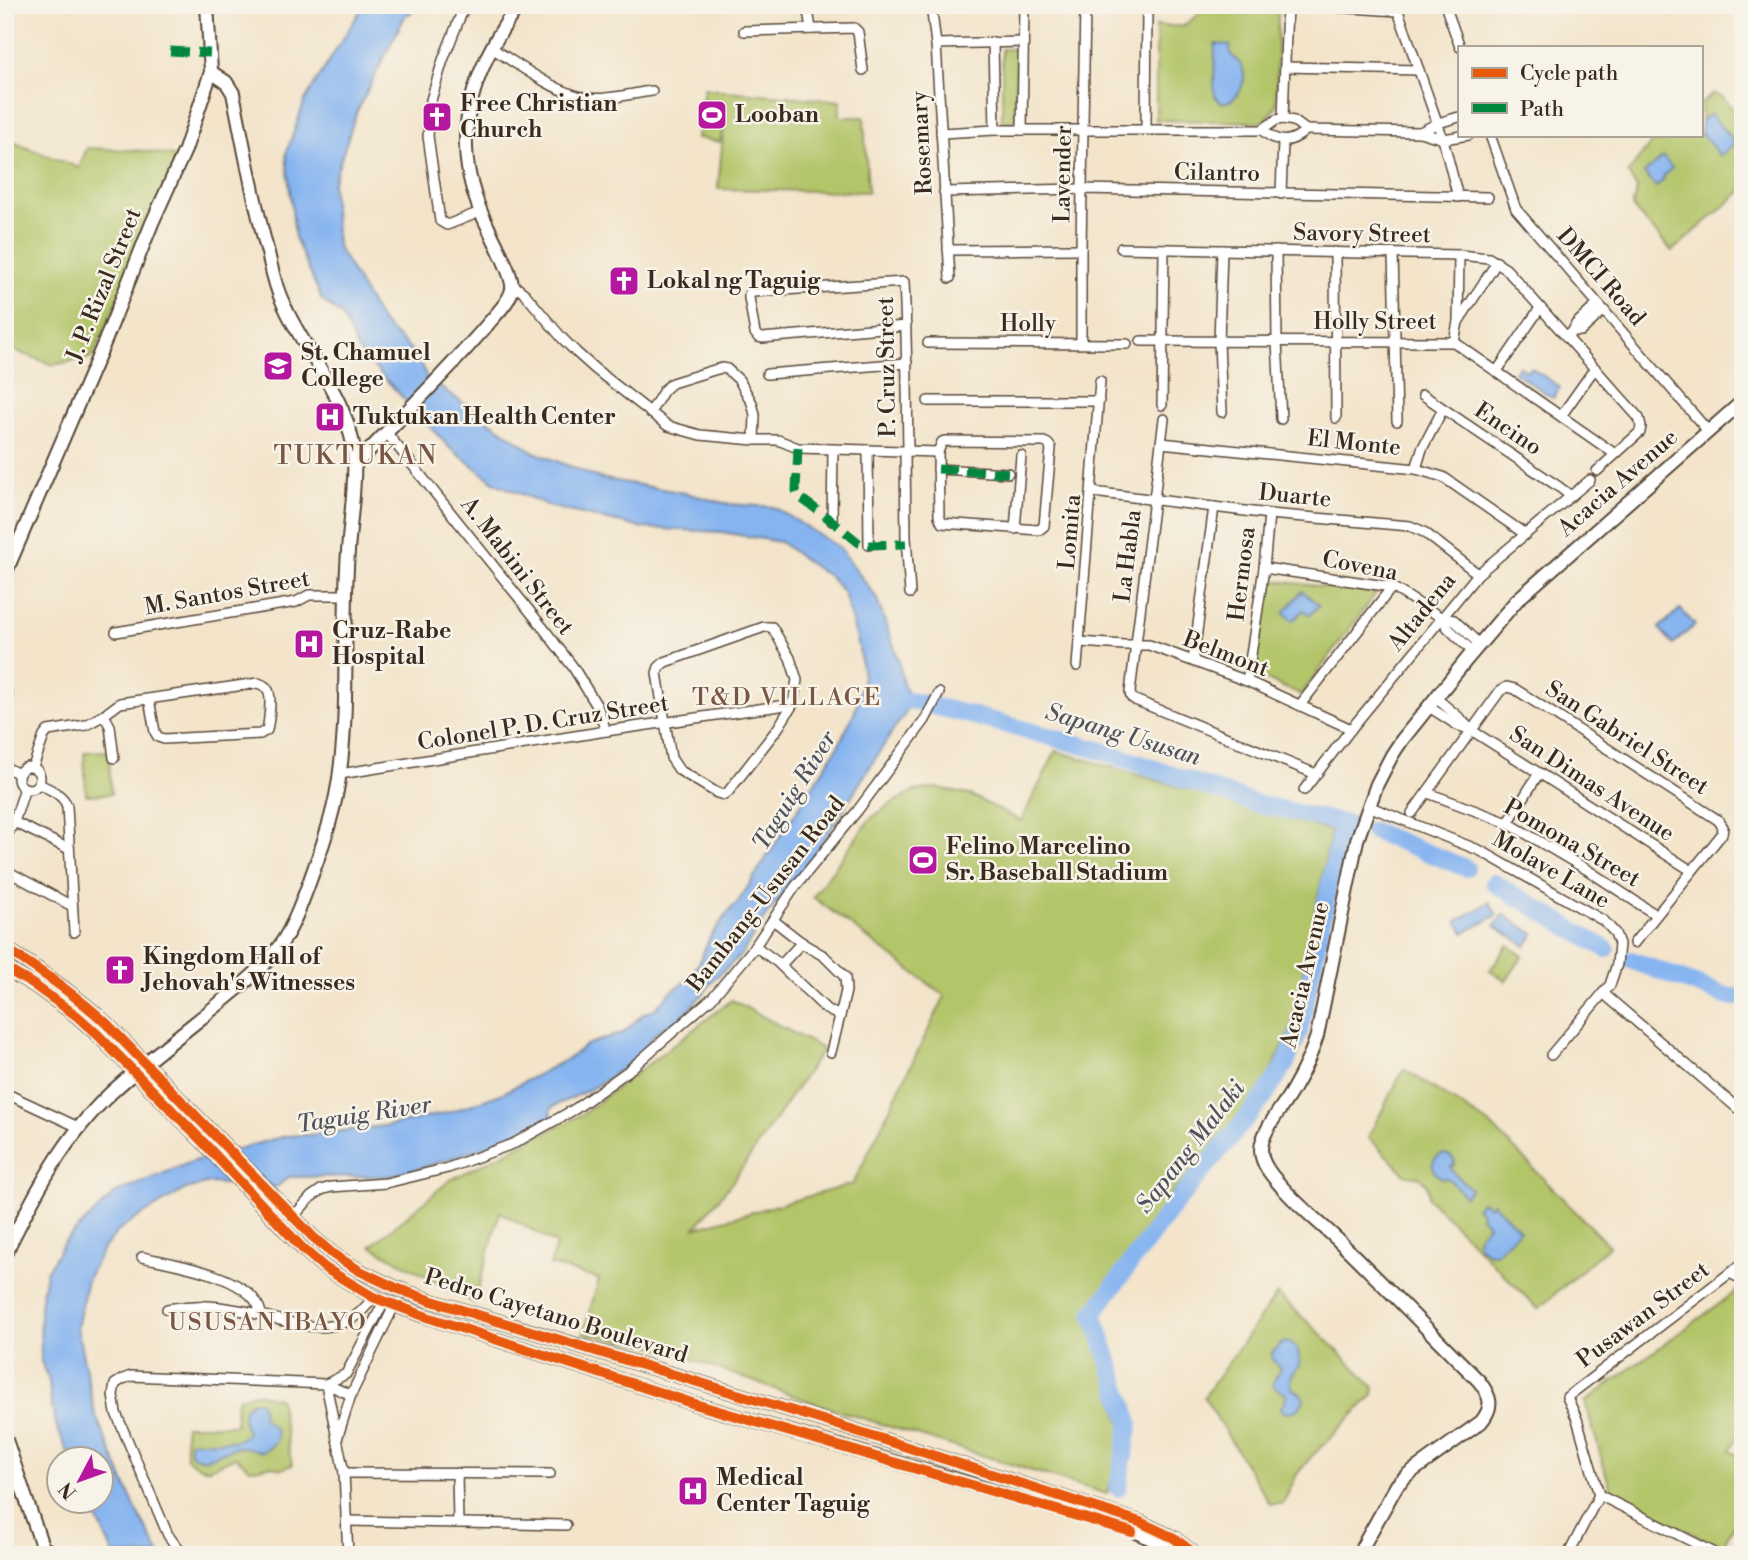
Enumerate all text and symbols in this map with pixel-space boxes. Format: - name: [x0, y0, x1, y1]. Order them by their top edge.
- legend: [1458, 46, 1702, 136]
- text: Cycle path: [1520, 61, 1619, 87]
- street label: Rosemary: [905, 89, 939, 196]
- place label: Free Christian Church: [460, 90, 617, 144]
- text: Path: [1520, 97, 1565, 123]
- sports icon: Looban: [695, 98, 729, 132]
- church icon: Free Christian Church: [420, 100, 454, 134]
- place label: Looban: [735, 101, 819, 129]
- street label: Lavender: [1048, 125, 1078, 223]
- street label: Cilantro: [1174, 158, 1260, 188]
- street label: J. P. Rizal Street: [60, 204, 148, 367]
- street label: Savory Street: [1293, 219, 1431, 249]
- street label: DMCI Road: [1551, 222, 1651, 332]
- church icon: Lokal ng Taguig: [607, 264, 641, 298]
- place label: Lokal ng Taguig: [647, 267, 821, 295]
- street label: P. Cruz Street: [872, 296, 902, 438]
- street label: Holly Street: [1313, 308, 1437, 336]
- street label: Holly: [1000, 310, 1057, 338]
- place label: St. Chamuel College: [301, 339, 431, 393]
- school or university icon: St. Chamuel College: [261, 349, 295, 383]
- street label: Encino: [1469, 396, 1547, 462]
- hospital icon: Tuktukan Health Center: [313, 400, 347, 434]
- place label: Tuktukan Health Center: [353, 403, 616, 431]
- street label: Acacia Avenue: [1552, 423, 1684, 543]
- street label: El Monte: [1306, 424, 1402, 462]
- district label: TUKTUKAN: [274, 440, 438, 472]
- street label: Duarte: [1257, 478, 1333, 514]
- street label: A. Mabini Street: [454, 491, 580, 641]
- street label: Lomita: [1053, 493, 1087, 571]
- street label: La Habla: [1108, 508, 1148, 604]
- street label: Hermosa: [1222, 525, 1262, 623]
- street label: Covena: [1320, 545, 1400, 587]
- street label: M. Santos Street: [142, 565, 312, 621]
- street label: Altadena: [1381, 567, 1462, 658]
- place label: Cruz-Rabe Hospital: [332, 617, 451, 671]
- street label: Belmont: [1178, 625, 1273, 683]
- hospital icon: Cruz-Rabe Hospital: [292, 627, 326, 661]
- street label: San Gabriel Street: [1540, 675, 1714, 801]
- district label: T&D VILLAGE: [692, 683, 882, 713]
- street label: Colonel P. D. Cruz Street: [415, 689, 671, 757]
- water label: Sapang Ususan: [1042, 697, 1205, 773]
- street label: San Dimas Avenue: [1504, 720, 1680, 848]
- water label: Taguig River: [746, 725, 844, 857]
- street label: Bambang-Ususan Road: [680, 791, 851, 998]
- street label: Pomona Street: [1499, 793, 1645, 893]
- street label: Molave Lane: [1487, 825, 1615, 915]
- place label: Felino Marcelino Sr. Baseball Stadium: [946, 833, 1168, 887]
- sports icon: Felino Marcelino Sr. Baseball Stadium: [906, 843, 940, 877]
- street label: Acacia Avenue: [1274, 899, 1335, 1052]
- place label: Kingdom Hall of Jehovah's Witnesses: [140, 943, 355, 997]
- church icon: Kingdom Hall of Jehovah's Witnesses: [103, 953, 137, 987]
- water label: Sapang Malaki: [1130, 1074, 1253, 1219]
- water label: Taguig River: [295, 1089, 434, 1140]
- street label: Pusawan Street: [1571, 1256, 1715, 1374]
- street label: Pedro Cayetano Boulevard: [421, 1263, 691, 1369]
- district label: USUSAN IBAYO: [168, 1308, 368, 1338]
- north arrow: [46, 1444, 116, 1514]
- place label: Medical Center Taguig: [716, 1464, 871, 1518]
- hospital icon: Medical Center Taguig: [676, 1474, 710, 1508]
- text: N: [54, 1477, 82, 1504]

